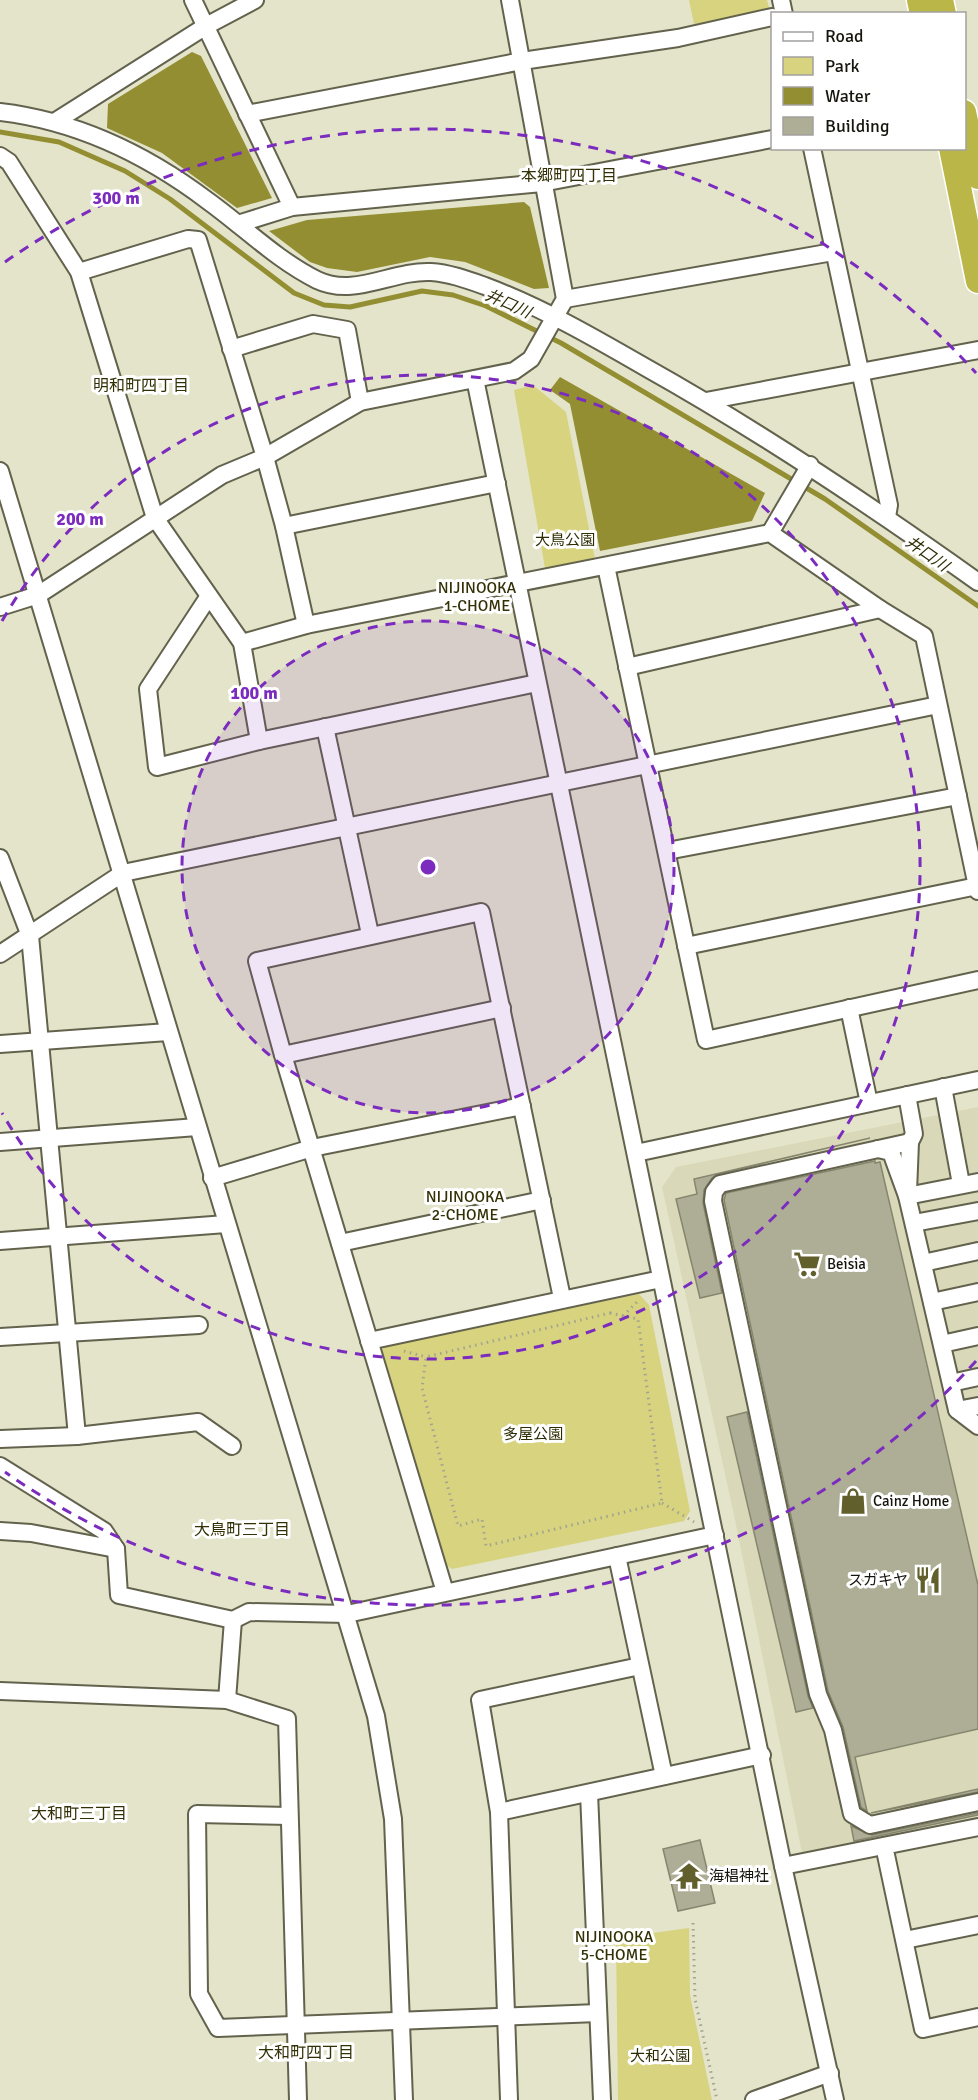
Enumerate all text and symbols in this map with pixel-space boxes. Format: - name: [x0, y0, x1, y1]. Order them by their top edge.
- legend: [771, 12, 966, 150]
- text: Road: [825, 25, 864, 47]
- text: Park: [825, 55, 860, 77]
- text: Water: [825, 85, 871, 107]
- text: Building: [825, 115, 889, 137]
- district label: 本郷町四丁目: [521, 166, 617, 186]
- text: 300 m: [92, 187, 140, 209]
- water label: 井口川: [482, 285, 536, 324]
- district label: 明和町四丁目: [93, 376, 189, 396]
- text: 200 m: [56, 508, 104, 530]
- park label: 大鳥公園: [535, 531, 595, 549]
- water label: 井口川: [902, 532, 954, 577]
- district label: NIJINOOKA 1-CHOME: [438, 578, 517, 616]
- text: 100 m: [230, 682, 278, 704]
- centre of rings: [418, 857, 438, 877]
- district label: NIJINOOKA 2-CHOME: [426, 1187, 505, 1225]
- supermarket icon: Beisia: [792, 1249, 822, 1279]
- place label: Beisia: [827, 1255, 866, 1273]
- park label: 多屋公園: [503, 1425, 563, 1443]
- shop icon: Cainz Home: [838, 1486, 868, 1516]
- place label: Cainz Home: [873, 1492, 949, 1510]
- district label: 大鳥町三丁目: [194, 1520, 290, 1540]
- restaurant icon: スガキヤ: [913, 1565, 943, 1595]
- place label: スガキヤ: [848, 1571, 908, 1589]
- district label: 大和町三丁目: [31, 1804, 127, 1824]
- temple icon: 海椙神社: [674, 1861, 704, 1891]
- place label: 海椙神社: [709, 1867, 769, 1885]
- district label: NIJINOOKA 5-CHOME: [575, 1927, 654, 1965]
- district label: 大和町四丁目: [258, 2043, 354, 2063]
- park label: 大和公園: [630, 2047, 690, 2065]

